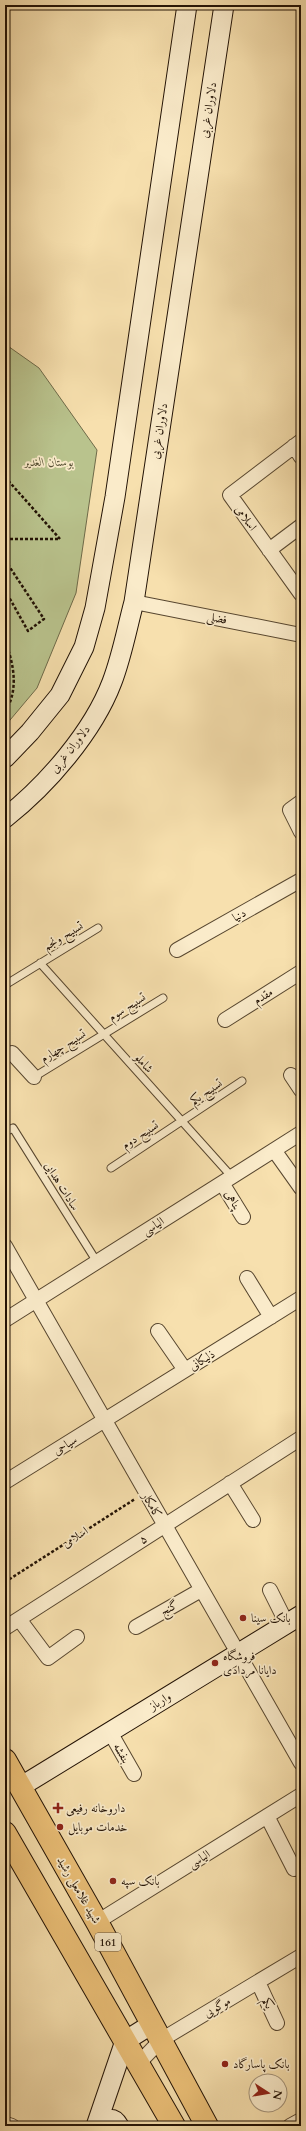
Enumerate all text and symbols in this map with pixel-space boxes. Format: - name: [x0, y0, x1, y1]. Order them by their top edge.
- street label: دلاوران غربی: [196, 81, 221, 139]
- street label: دلاوران غربی: [147, 402, 172, 460]
- park label: بوستان الغدیر: [23, 454, 75, 470]
- street label: اسلامی: [231, 502, 261, 534]
- street label: فضلی: [205, 608, 228, 629]
- street label: دلاوران غربی: [46, 722, 95, 777]
- street label: دنیا: [229, 905, 249, 925]
- street label: تسبیح ونجم: [40, 918, 88, 957]
- street label: مقدم: [250, 984, 277, 1011]
- street label: تسبیح سوم: [105, 989, 151, 1027]
- street label: تسبیح چهارم: [37, 1026, 91, 1069]
- street label: شاملو: [130, 1048, 157, 1076]
- street label: تسبیح یکم: [187, 1075, 227, 1111]
- street label: تسبیح دوم: [118, 1117, 163, 1155]
- street label: سادات هدایی: [41, 1159, 83, 1213]
- street label: پناهی: [220, 1187, 245, 1214]
- street label: الیاسی: [139, 1213, 168, 1240]
- street label: ذلیکانی: [186, 1346, 218, 1374]
- street label: سیاحی: [50, 1431, 80, 1459]
- street label: کامکار: [138, 1488, 166, 1521]
- street label: اسلامی: [59, 1522, 91, 1551]
- street label: ۵: [136, 1530, 150, 1548]
- street label: گنج: [157, 1596, 183, 1622]
- place label: بانک سینا: [251, 1610, 291, 1626]
- marker: بانک سینا: [238, 1613, 248, 1623]
- place label: فروشگاه دایانا مردادی: [223, 1648, 277, 1679]
- marker: فروشگاه دایانا مردادی: [210, 1658, 220, 1668]
- street label: وارباز: [145, 1688, 174, 1714]
- street label: بنفشه: [110, 1740, 134, 1766]
- place label: داروخانه رفیعی: [66, 1800, 126, 1817]
- marker: داروخانه رفیعی: [53, 1803, 63, 1813]
- place label: خدمات موبایل: [68, 1819, 128, 1836]
- marker: خدمات موبایل: [55, 1822, 65, 1832]
- street label: الیاسی: [185, 1846, 214, 1873]
- street label: شهید غلامعلی رشید: [52, 1854, 105, 1927]
- place label: بانک سپه: [121, 1873, 159, 1889]
- marker: بانک سپه: [108, 1876, 118, 1886]
- road number: 161: [95, 1933, 121, 1951]
- street label: موگویی: [200, 1993, 234, 2021]
- street label: یکم: [256, 1995, 278, 2013]
- place label: بانک پاسارگاد: [233, 2056, 289, 2073]
- marker: بانک پاسارگاد: [220, 2059, 230, 2069]
- north arrow: [248, 2073, 288, 2113]
- text: N: [269, 2089, 286, 2102]

